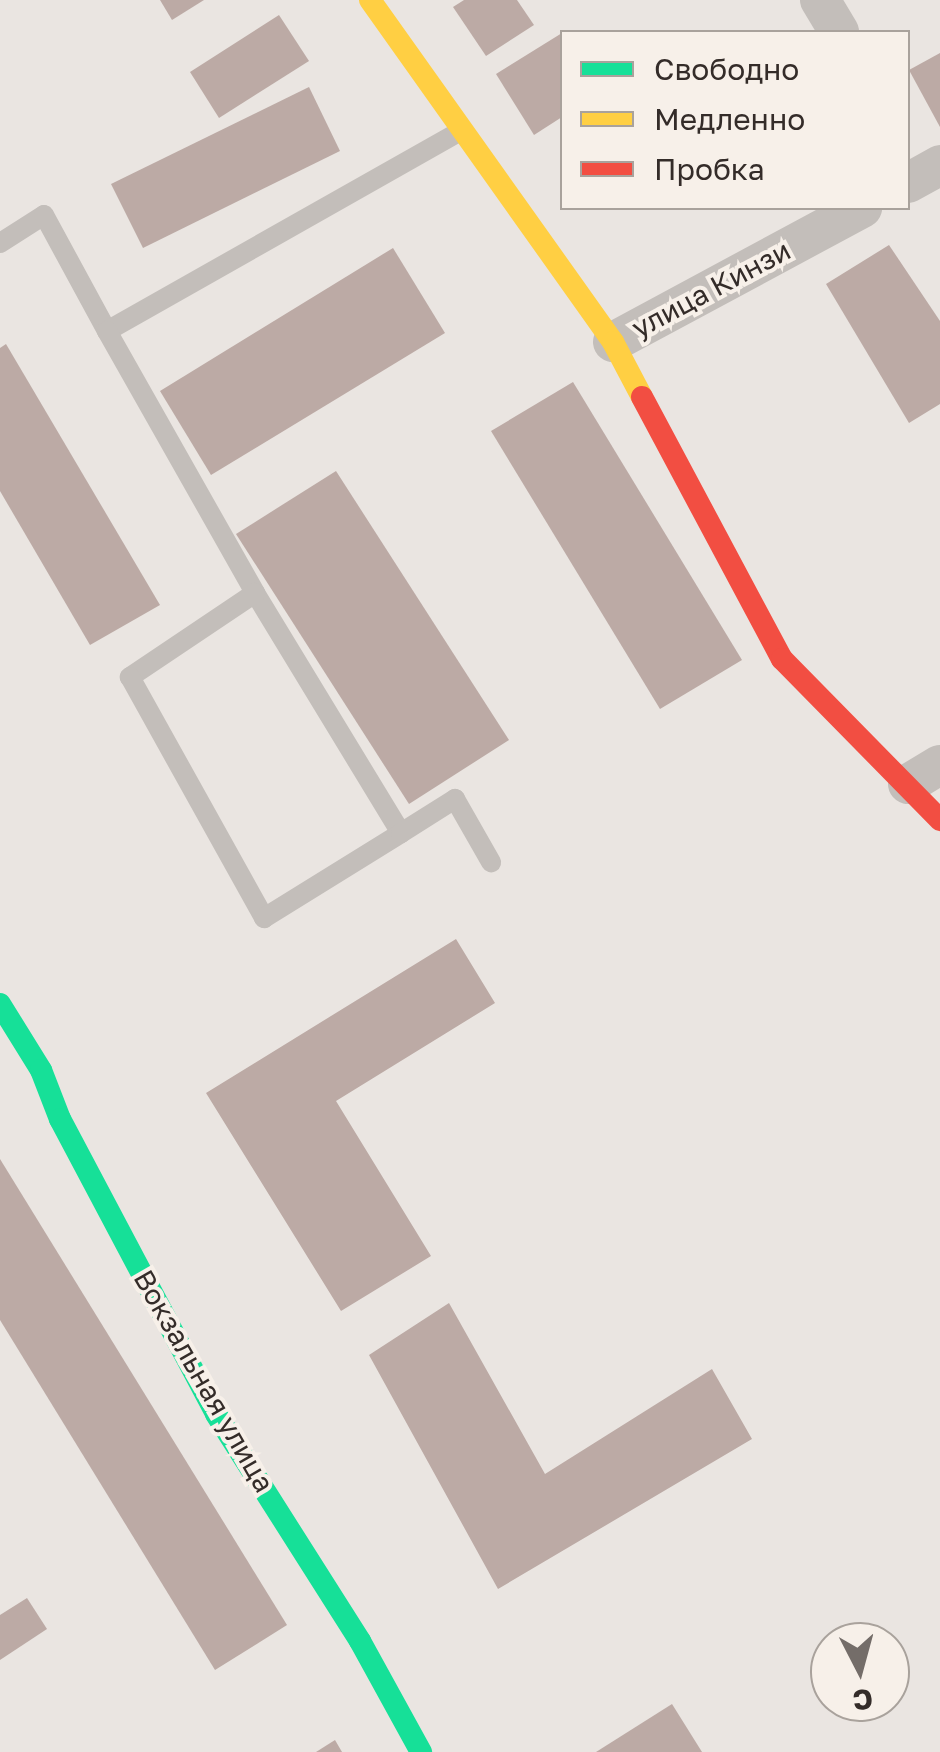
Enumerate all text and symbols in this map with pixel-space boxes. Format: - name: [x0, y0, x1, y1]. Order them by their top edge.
- legend: [560, 30, 910, 210]
- text: Свободно: [654, 51, 799, 87]
- text: Медленно: [654, 101, 805, 137]
- text: Пробка: [654, 151, 765, 187]
- street label: улица Кинзи: [626, 233, 796, 345]
- street label: Вокзальная улица: [127, 1264, 281, 1498]
- north arrow: [810, 1622, 910, 1722]
- text: С: [851, 1683, 875, 1718]

